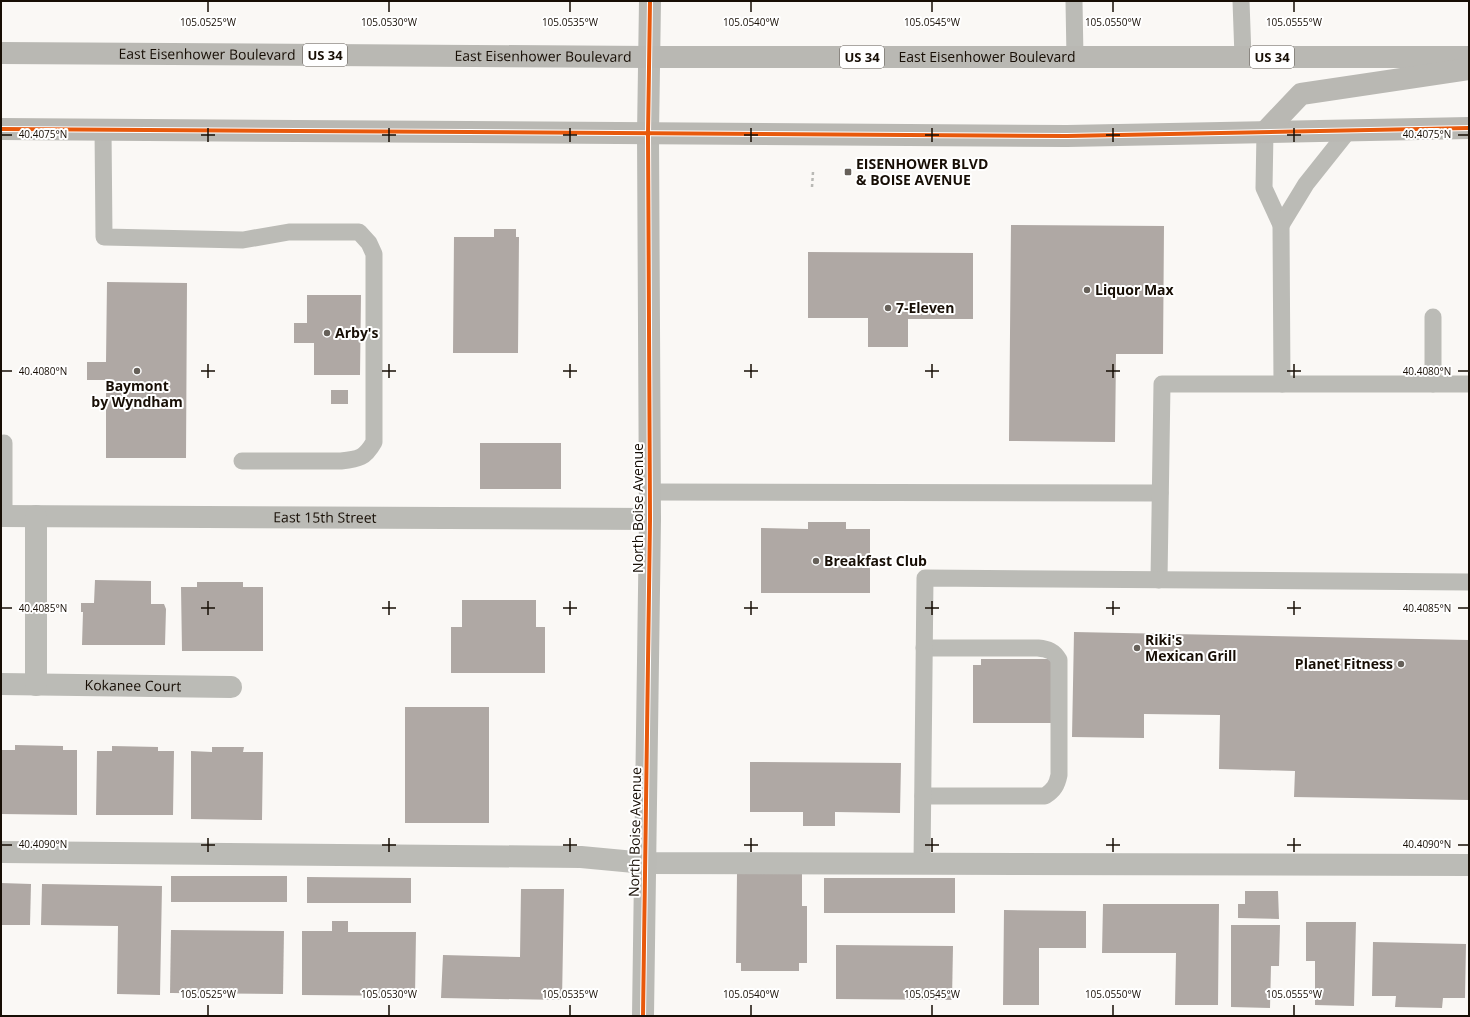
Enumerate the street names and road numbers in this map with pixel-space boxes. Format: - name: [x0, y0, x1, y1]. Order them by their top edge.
- street label: East Eisenhower Boulevard: [118, 44, 296, 64]
- road number: US 34: [303, 44, 347, 66]
- street label: East Eisenhower Boulevard: [454, 46, 632, 66]
- road number: US 34: [840, 46, 884, 68]
- road number: US 34: [1250, 46, 1294, 68]
- street label: East Eisenhower Boulevard: [898, 47, 1076, 66]
- street label: North Boise Avenue: [628, 443, 647, 573]
- street label: East 15th Street: [273, 507, 377, 527]
- street label: Kokanee Court: [85, 675, 181, 695]
- street label: North Boise Avenue: [624, 767, 645, 897]

